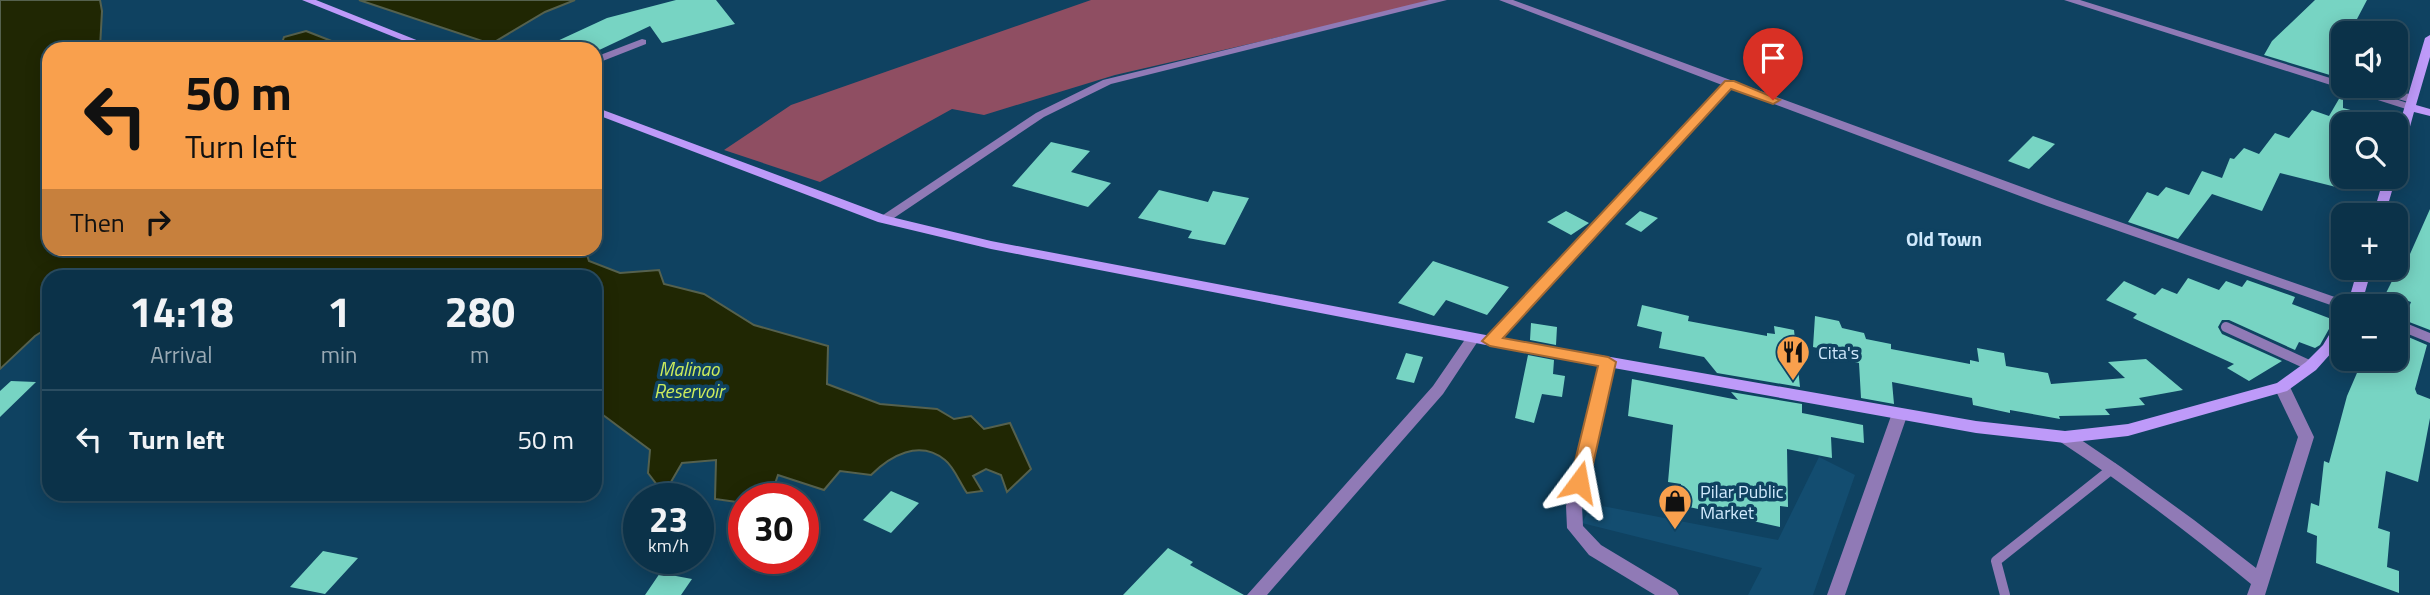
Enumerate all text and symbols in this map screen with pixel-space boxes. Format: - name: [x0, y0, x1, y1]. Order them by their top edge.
- map controls: [2331, 21, 2408, 371]
- button: sound: [2331, 21, 2408, 98]
- pin: [1743, 28, 1803, 100]
- icon: arrive: [1754, 39, 1792, 77]
- text: 50 m: [185, 54, 292, 129]
- icon: left: [70, 70, 161, 161]
- button: search: [2331, 112, 2408, 189]
- text: Turn left: [185, 122, 297, 170]
- text: Then: [70, 203, 125, 242]
- icon: right: [139, 203, 177, 241]
- button: +: [2331, 203, 2408, 280]
- district label: Old Town: [1906, 224, 1982, 253]
- text: 14:18: [129, 279, 234, 343]
- text: 1: [327, 279, 351, 343]
- text: 280: [444, 279, 515, 343]
- button: −: [2331, 294, 2408, 371]
- restaurant icon: Cita's: [1774, 333, 1812, 382]
- text: Arrival: [150, 337, 213, 372]
- text: min: [321, 337, 357, 372]
- text: m: [470, 337, 489, 372]
- place label: Cita's: [1818, 339, 1859, 366]
- water label: Malinao Reservoir: [654, 354, 726, 405]
- icon: left: [70, 420, 108, 458]
- text: Turn left: [129, 420, 224, 459]
- text: 50 m: [517, 420, 574, 459]
- position arrow: [1542, 445, 1616, 519]
- place label: Pilar Public Market: [1700, 478, 1784, 526]
- shop icon: Pilar Public Market: [1656, 482, 1694, 531]
- speed limit sign: 30: [728, 483, 819, 574]
- text: 23: [649, 492, 688, 546]
- text: km/h: [648, 532, 689, 559]

